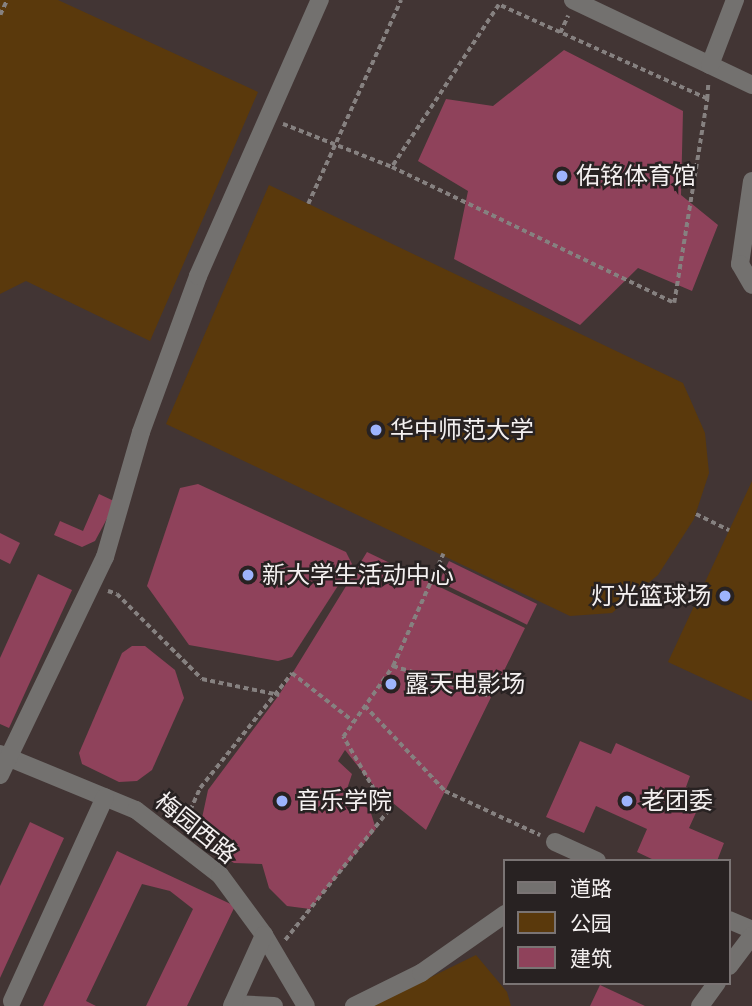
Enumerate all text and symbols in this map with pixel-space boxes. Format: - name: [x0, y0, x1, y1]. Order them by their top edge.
- place label: 佑铭体育馆: [576, 162, 696, 190]
- marker: 佑铭体育馆: [554, 168, 570, 184]
- place label: 华中师范大学: [390, 416, 534, 444]
- marker: 华中师范大学: [368, 422, 384, 438]
- place label: 新大学生活动中心: [262, 561, 454, 589]
- marker: 新大学生活动中心: [240, 567, 256, 583]
- place label: 灯光篮球场: [591, 582, 711, 610]
- marker: 灯光篮球场: [717, 588, 733, 604]
- place label: 露天电影场: [405, 670, 525, 698]
- marker: 露天电影场: [383, 676, 399, 692]
- street label: 梅园西路: [150, 787, 242, 869]
- place label: 音乐学院: [296, 787, 392, 815]
- place label: 老团委: [641, 787, 713, 815]
- marker: 音乐学院: [274, 793, 290, 809]
- marker: 老团委: [619, 793, 635, 809]
- legend: [504, 859, 731, 985]
- text: 道路: [570, 874, 612, 903]
- text: 公园: [570, 909, 612, 938]
- text: 建筑: [570, 944, 612, 973]

